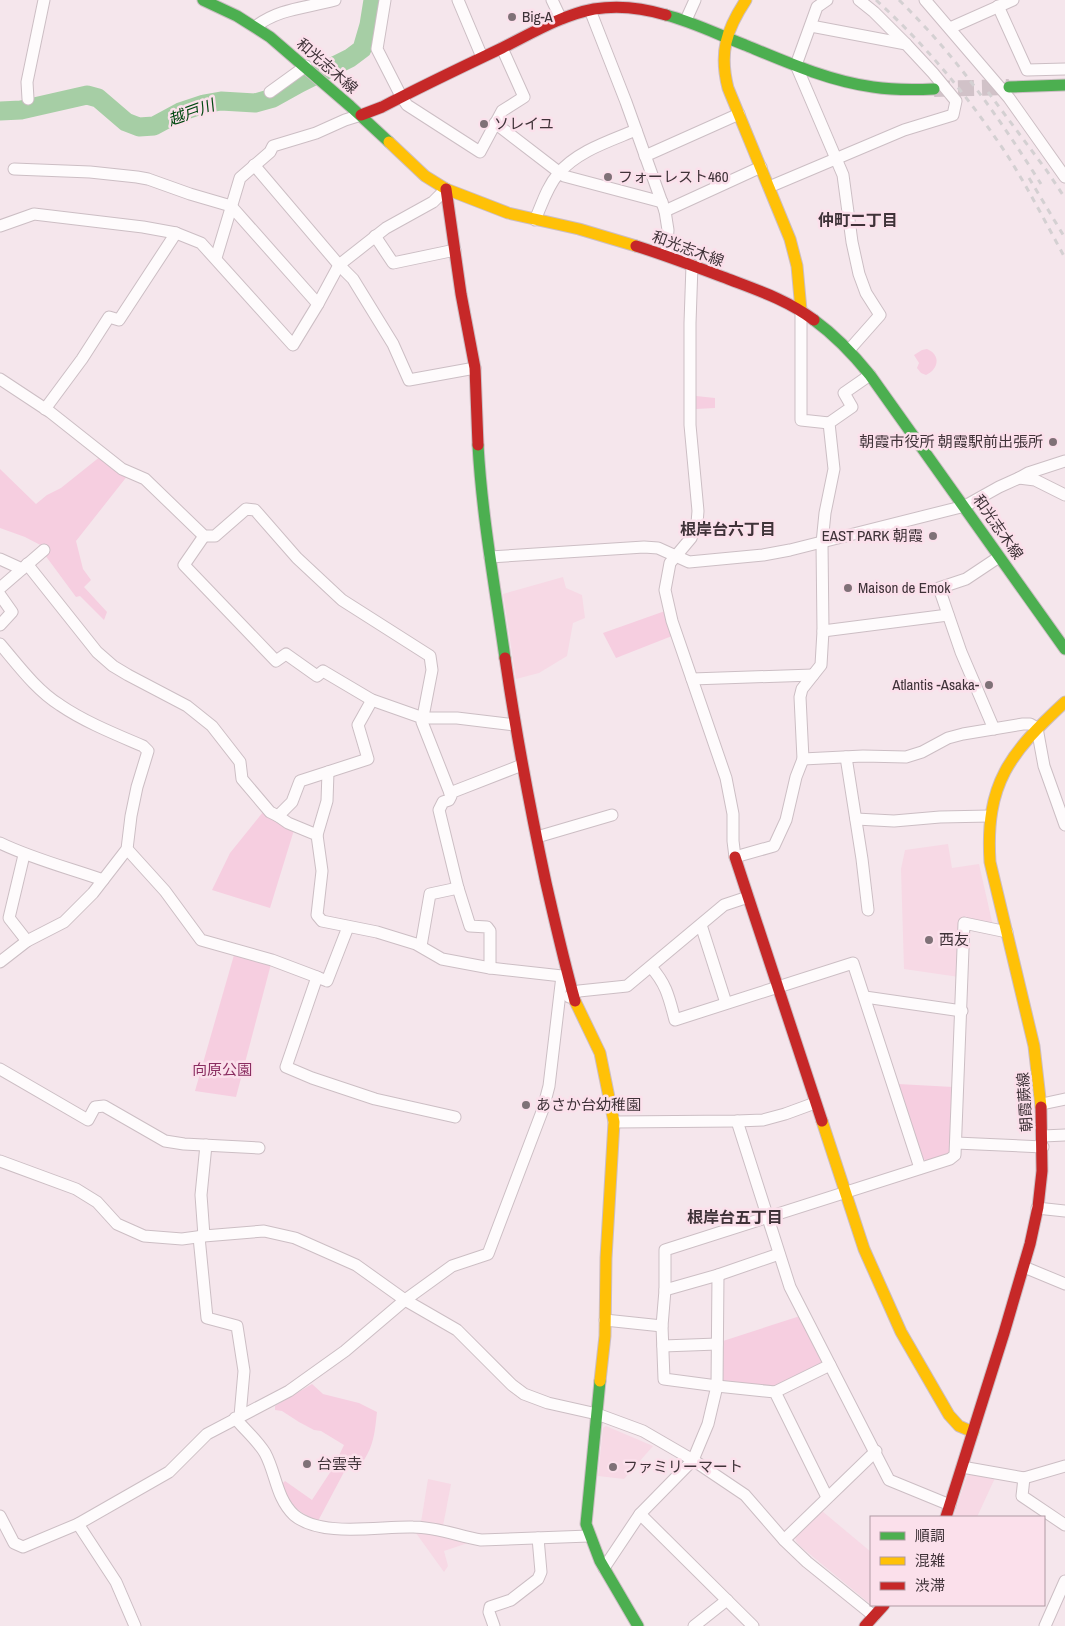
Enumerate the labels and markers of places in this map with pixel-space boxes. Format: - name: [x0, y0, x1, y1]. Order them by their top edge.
- place label: Big-A: [522, 6, 554, 27]
- marker: Big-A: [506, 11, 518, 23]
- place label: ソレイユ: [494, 113, 554, 134]
- marker: ソレイユ: [478, 118, 490, 130]
- place label: フォーレスト460: [618, 166, 729, 187]
- marker: フォーレスト460: [602, 171, 614, 183]
- place label: 朝霞市役所 朝霞駅前出張所: [860, 431, 1043, 452]
- marker: 朝霞市役所 朝霞駅前出張所: [1047, 436, 1059, 448]
- place label: EAST PARK 朝霞: [822, 525, 923, 546]
- marker: EAST PARK 朝霞: [927, 530, 939, 542]
- place label: Maison de Emok: [858, 577, 951, 598]
- marker: Maison de Emok: [842, 582, 854, 594]
- place label: Atlantis -Asaka-: [891, 674, 979, 695]
- marker: Atlantis -Asaka-: [983, 679, 995, 691]
- place label: 西友: [939, 929, 969, 950]
- marker: 西友: [923, 934, 935, 946]
- place label: あさか台幼稚園: [536, 1094, 641, 1115]
- marker: あさか台幼稚園: [520, 1099, 532, 1111]
- place label: 台雲寺: [317, 1453, 362, 1474]
- place label: ファミリーマート: [623, 1456, 743, 1477]
- marker: 台雲寺: [301, 1458, 313, 1470]
- marker: ファミリーマート: [607, 1461, 619, 1473]

